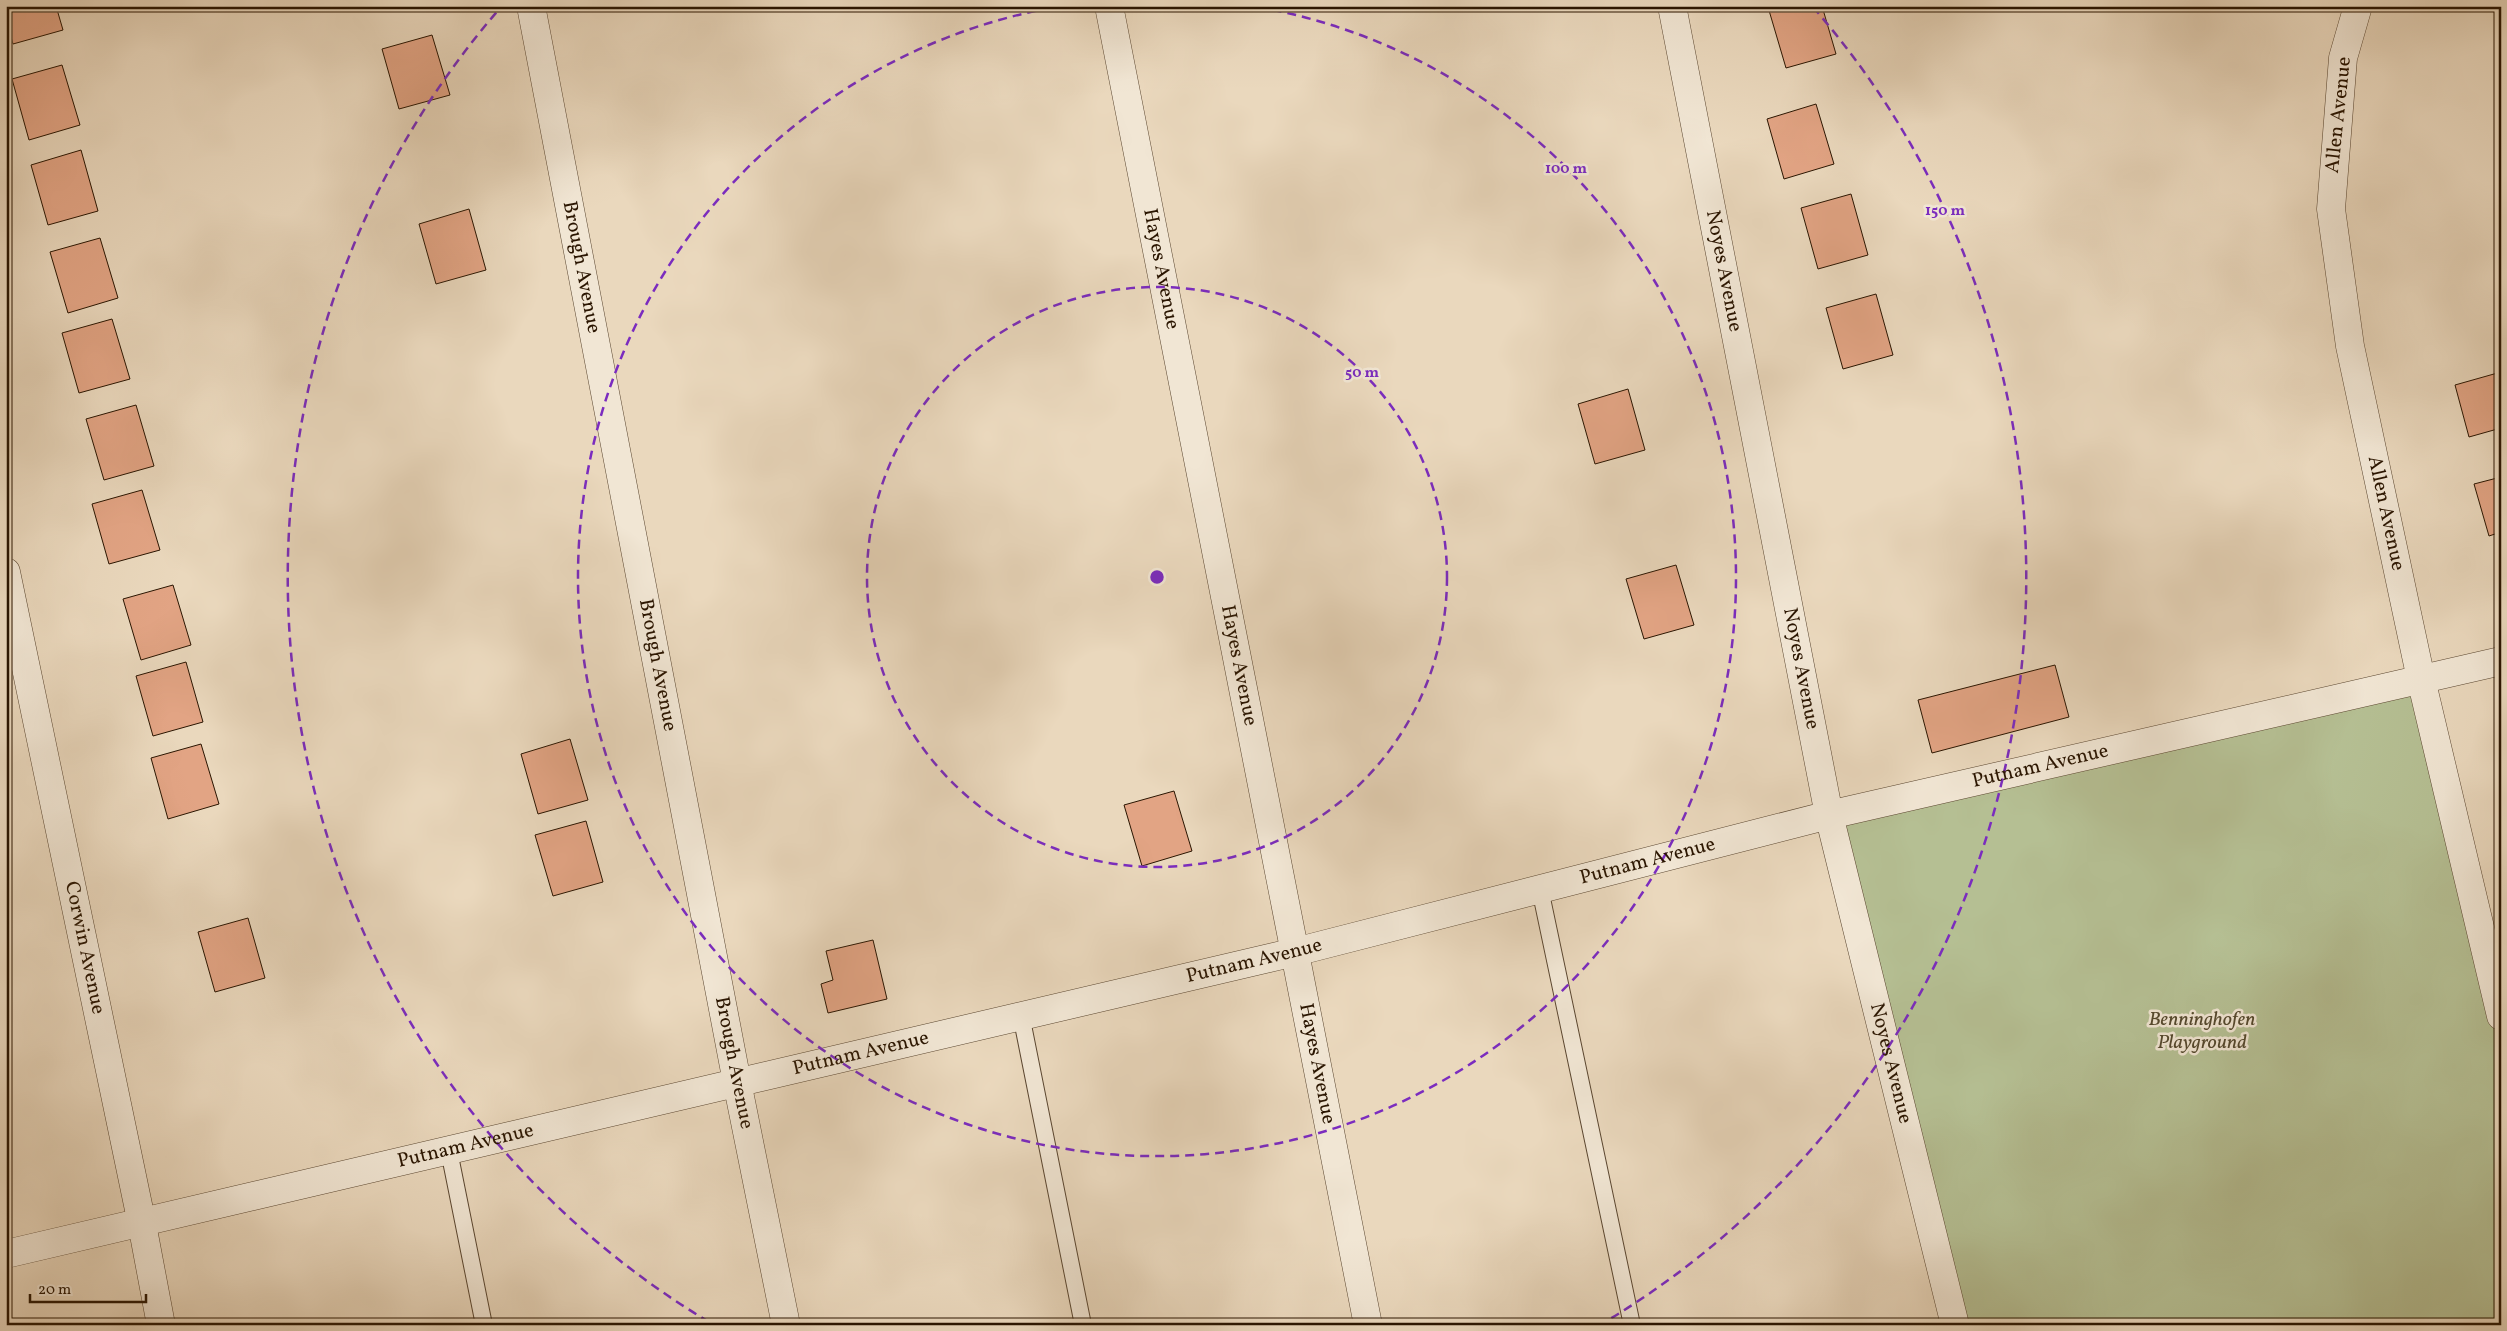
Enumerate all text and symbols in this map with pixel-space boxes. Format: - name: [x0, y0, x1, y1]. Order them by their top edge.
- street label: Allen Avenue: [2319, 55, 2359, 175]
- text: 100 m: [1545, 159, 1588, 180]
- street label: Brough Avenue: [555, 199, 607, 336]
- text: 150 m: [1925, 201, 1965, 222]
- street label: Hayes Avenue: [1135, 206, 1186, 332]
- street label: Noyes Avenue: [1698, 208, 1749, 334]
- text: 50 m: [1345, 363, 1379, 384]
- street label: Allen Avenue: [2360, 453, 2412, 573]
- centre of rings: [1148, 568, 1166, 586]
- street label: Brough Avenue: [631, 596, 684, 734]
- street label: Hayes Avenue: [1213, 603, 1264, 728]
- street label: Noyes Avenue: [1775, 605, 1826, 732]
- street label: Putnam Avenue: [1969, 737, 2111, 796]
- street label: Putnam Avenue: [1577, 831, 1718, 892]
- street label: Corwin Avenue: [57, 879, 112, 1017]
- street label: Putnam Avenue: [1183, 932, 1325, 991]
- street label: Brough Avenue: [707, 994, 760, 1131]
- street label: Noyes Avenue: [1862, 1000, 1919, 1127]
- street label: Hayes Avenue: [1291, 1001, 1342, 1127]
- park label: Benninghofen Playground: [2149, 1006, 2255, 1057]
- street label: Putnam Avenue: [790, 1024, 932, 1083]
- street label: Putnam Avenue: [395, 1117, 536, 1176]
- scale bar: [30, 1271, 146, 1303]
- text: 20 m: [38, 1280, 71, 1301]

